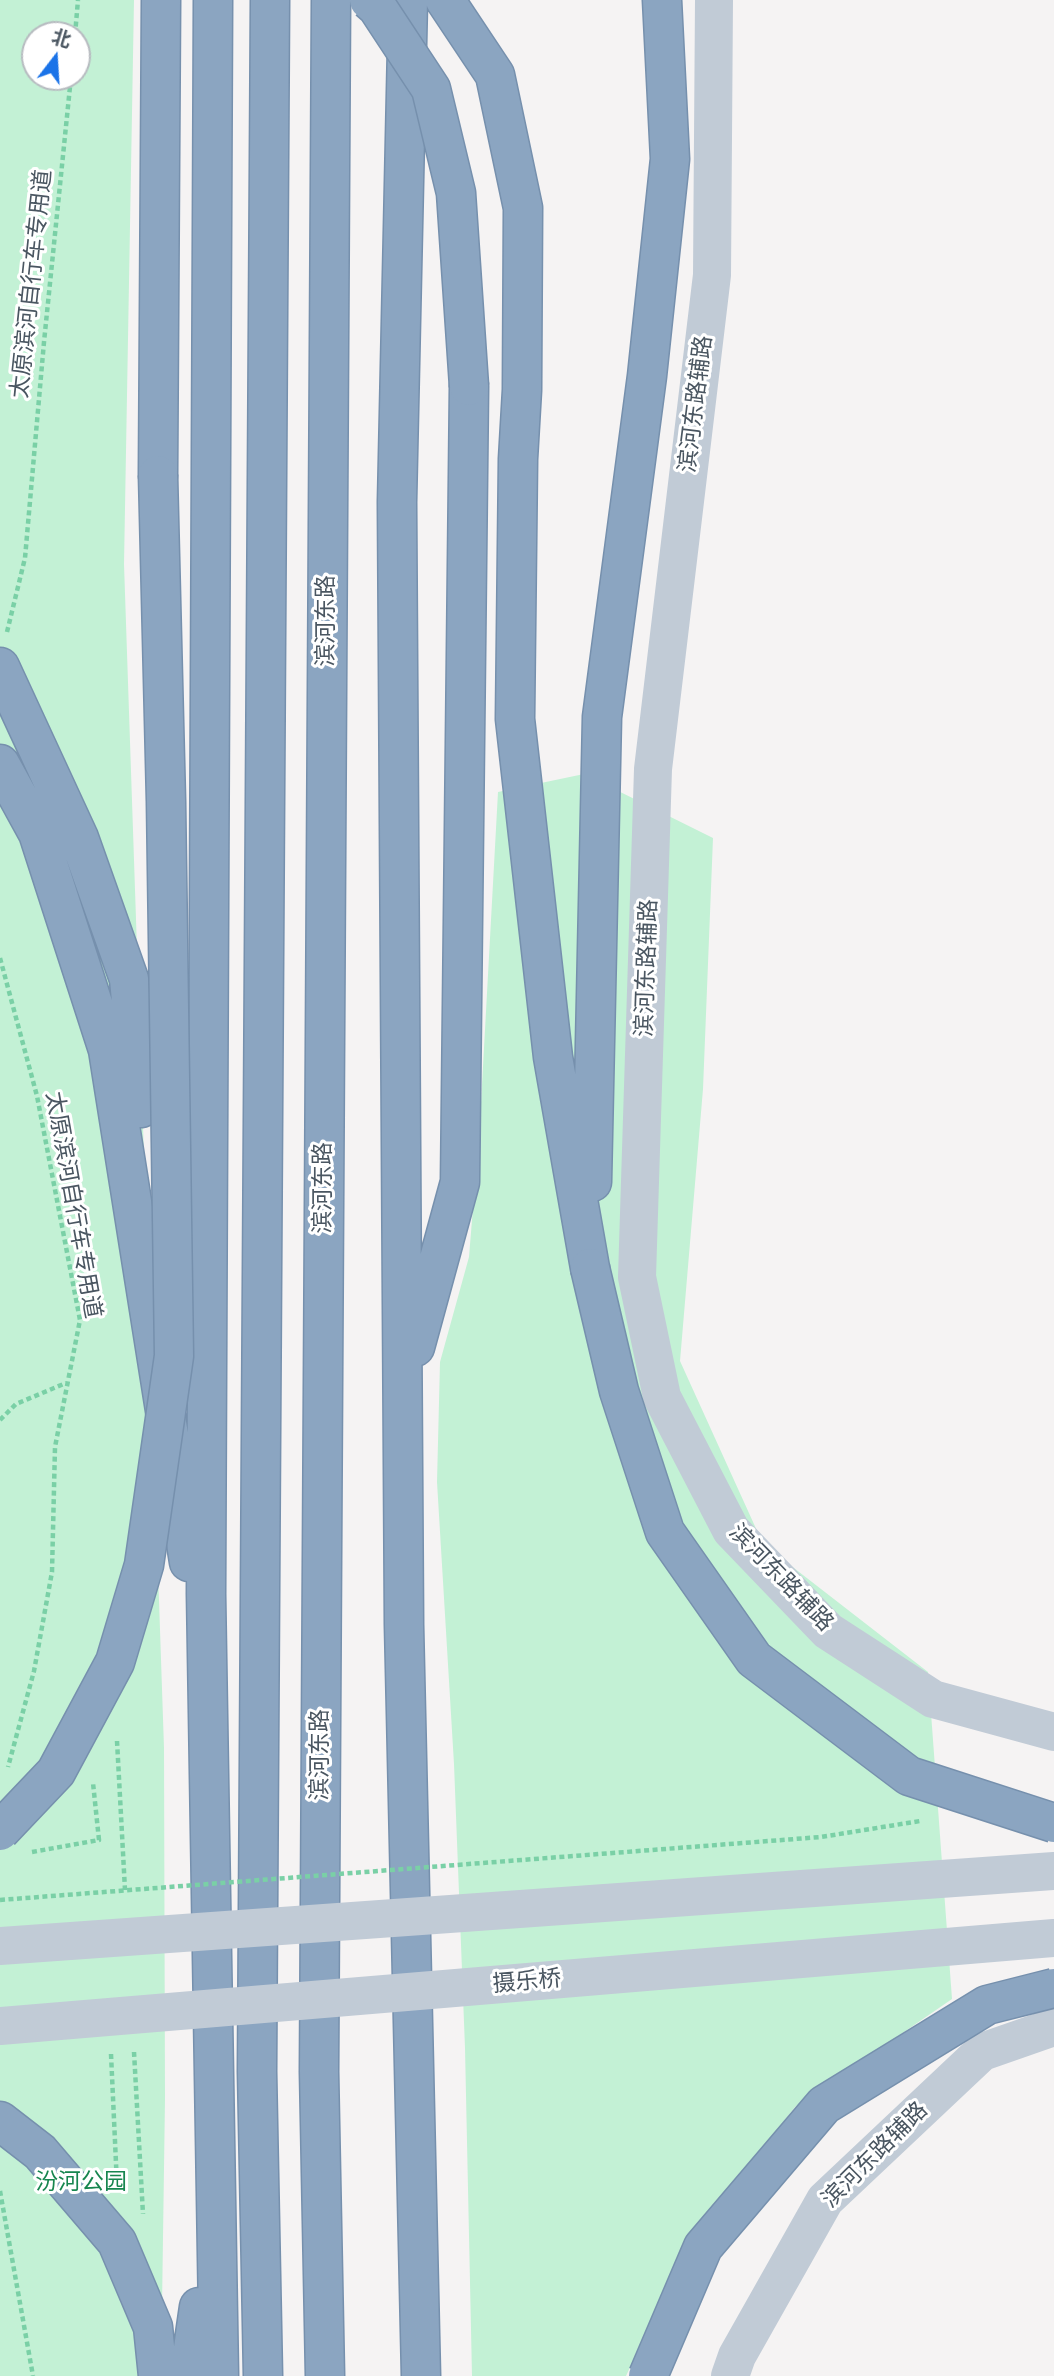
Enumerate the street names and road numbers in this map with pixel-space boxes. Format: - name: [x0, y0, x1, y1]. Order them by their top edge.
- street label: 太原滨河自行车专用道: [6, 168, 58, 400]
- street label: 滨河东路辅路: [674, 334, 718, 474]
- street label: 滨河东路: [312, 575, 340, 667]
- street label: 滨河东路辅路: [631, 899, 663, 1037]
- street label: 太原滨河自行车专用道: [39, 1089, 107, 1321]
- street label: 滨河东路: [309, 1142, 337, 1234]
- street label: 滨河东路辅路: [723, 1519, 839, 1637]
- street label: 滨河东路: [306, 1709, 334, 1801]
- street label: 摄乐桥: [491, 1965, 563, 1999]
- street label: 滨河东路辅路: [816, 2096, 934, 2214]

